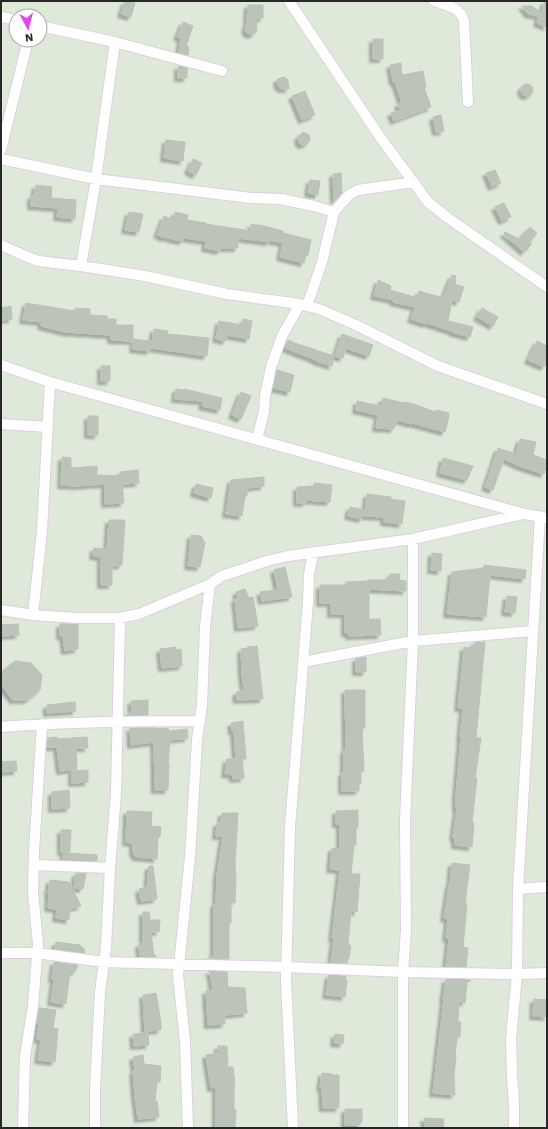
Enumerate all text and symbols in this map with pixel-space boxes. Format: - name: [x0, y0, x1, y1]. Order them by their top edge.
- north arrow: [8, 8, 48, 48]
- text: N: [24, 30, 34, 44]

